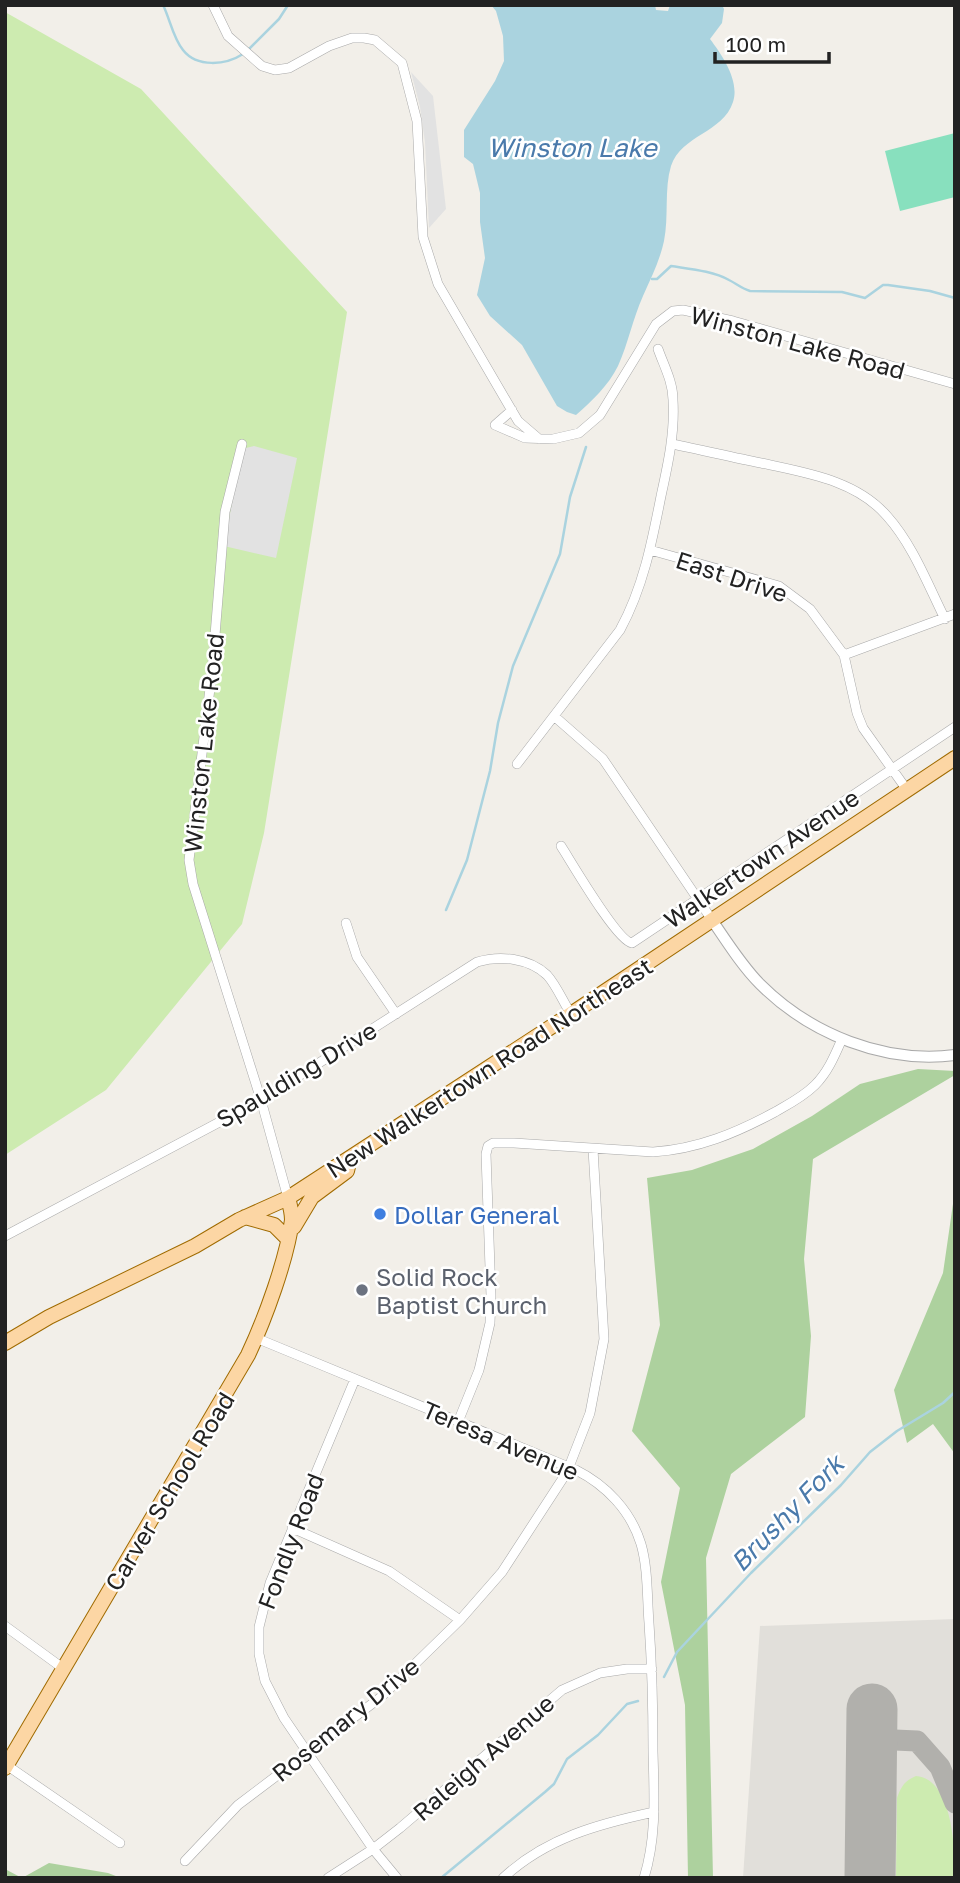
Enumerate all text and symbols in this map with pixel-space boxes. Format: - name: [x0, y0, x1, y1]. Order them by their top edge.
- scale bar: [715, 21, 829, 65]
- text: 100 m: [726, 31, 786, 57]
- water label: Winston Lake: [487, 132, 659, 163]
- street label: Winston Lake Road: [688, 299, 908, 385]
- street label: East Drive: [672, 544, 792, 608]
- street label: Winston Lake Road: [177, 632, 229, 854]
- street label: Walkertown Avenue: [658, 782, 864, 934]
- street label: New Walkertown Road Northeast: [321, 951, 657, 1183]
- street label: Spaulding Drive: [211, 1015, 381, 1133]
- place label: Dollar General: [394, 1200, 559, 1229]
- marker: Dollar General: [372, 1206, 388, 1222]
- place label: Solid Rock Baptist Church: [376, 1262, 547, 1319]
- marker: Solid Rock Baptist Church: [354, 1282, 370, 1298]
- street label: Carver School Road: [98, 1386, 240, 1596]
- street label: Teresa Avenue: [419, 1394, 583, 1486]
- water label: Brushy Fork: [724, 1447, 852, 1577]
- street label: Fondly Road: [251, 1469, 329, 1613]
- street label: Rosemary Drive: [266, 1651, 424, 1787]
- street label: Raleigh Avenue: [406, 1688, 560, 1826]

